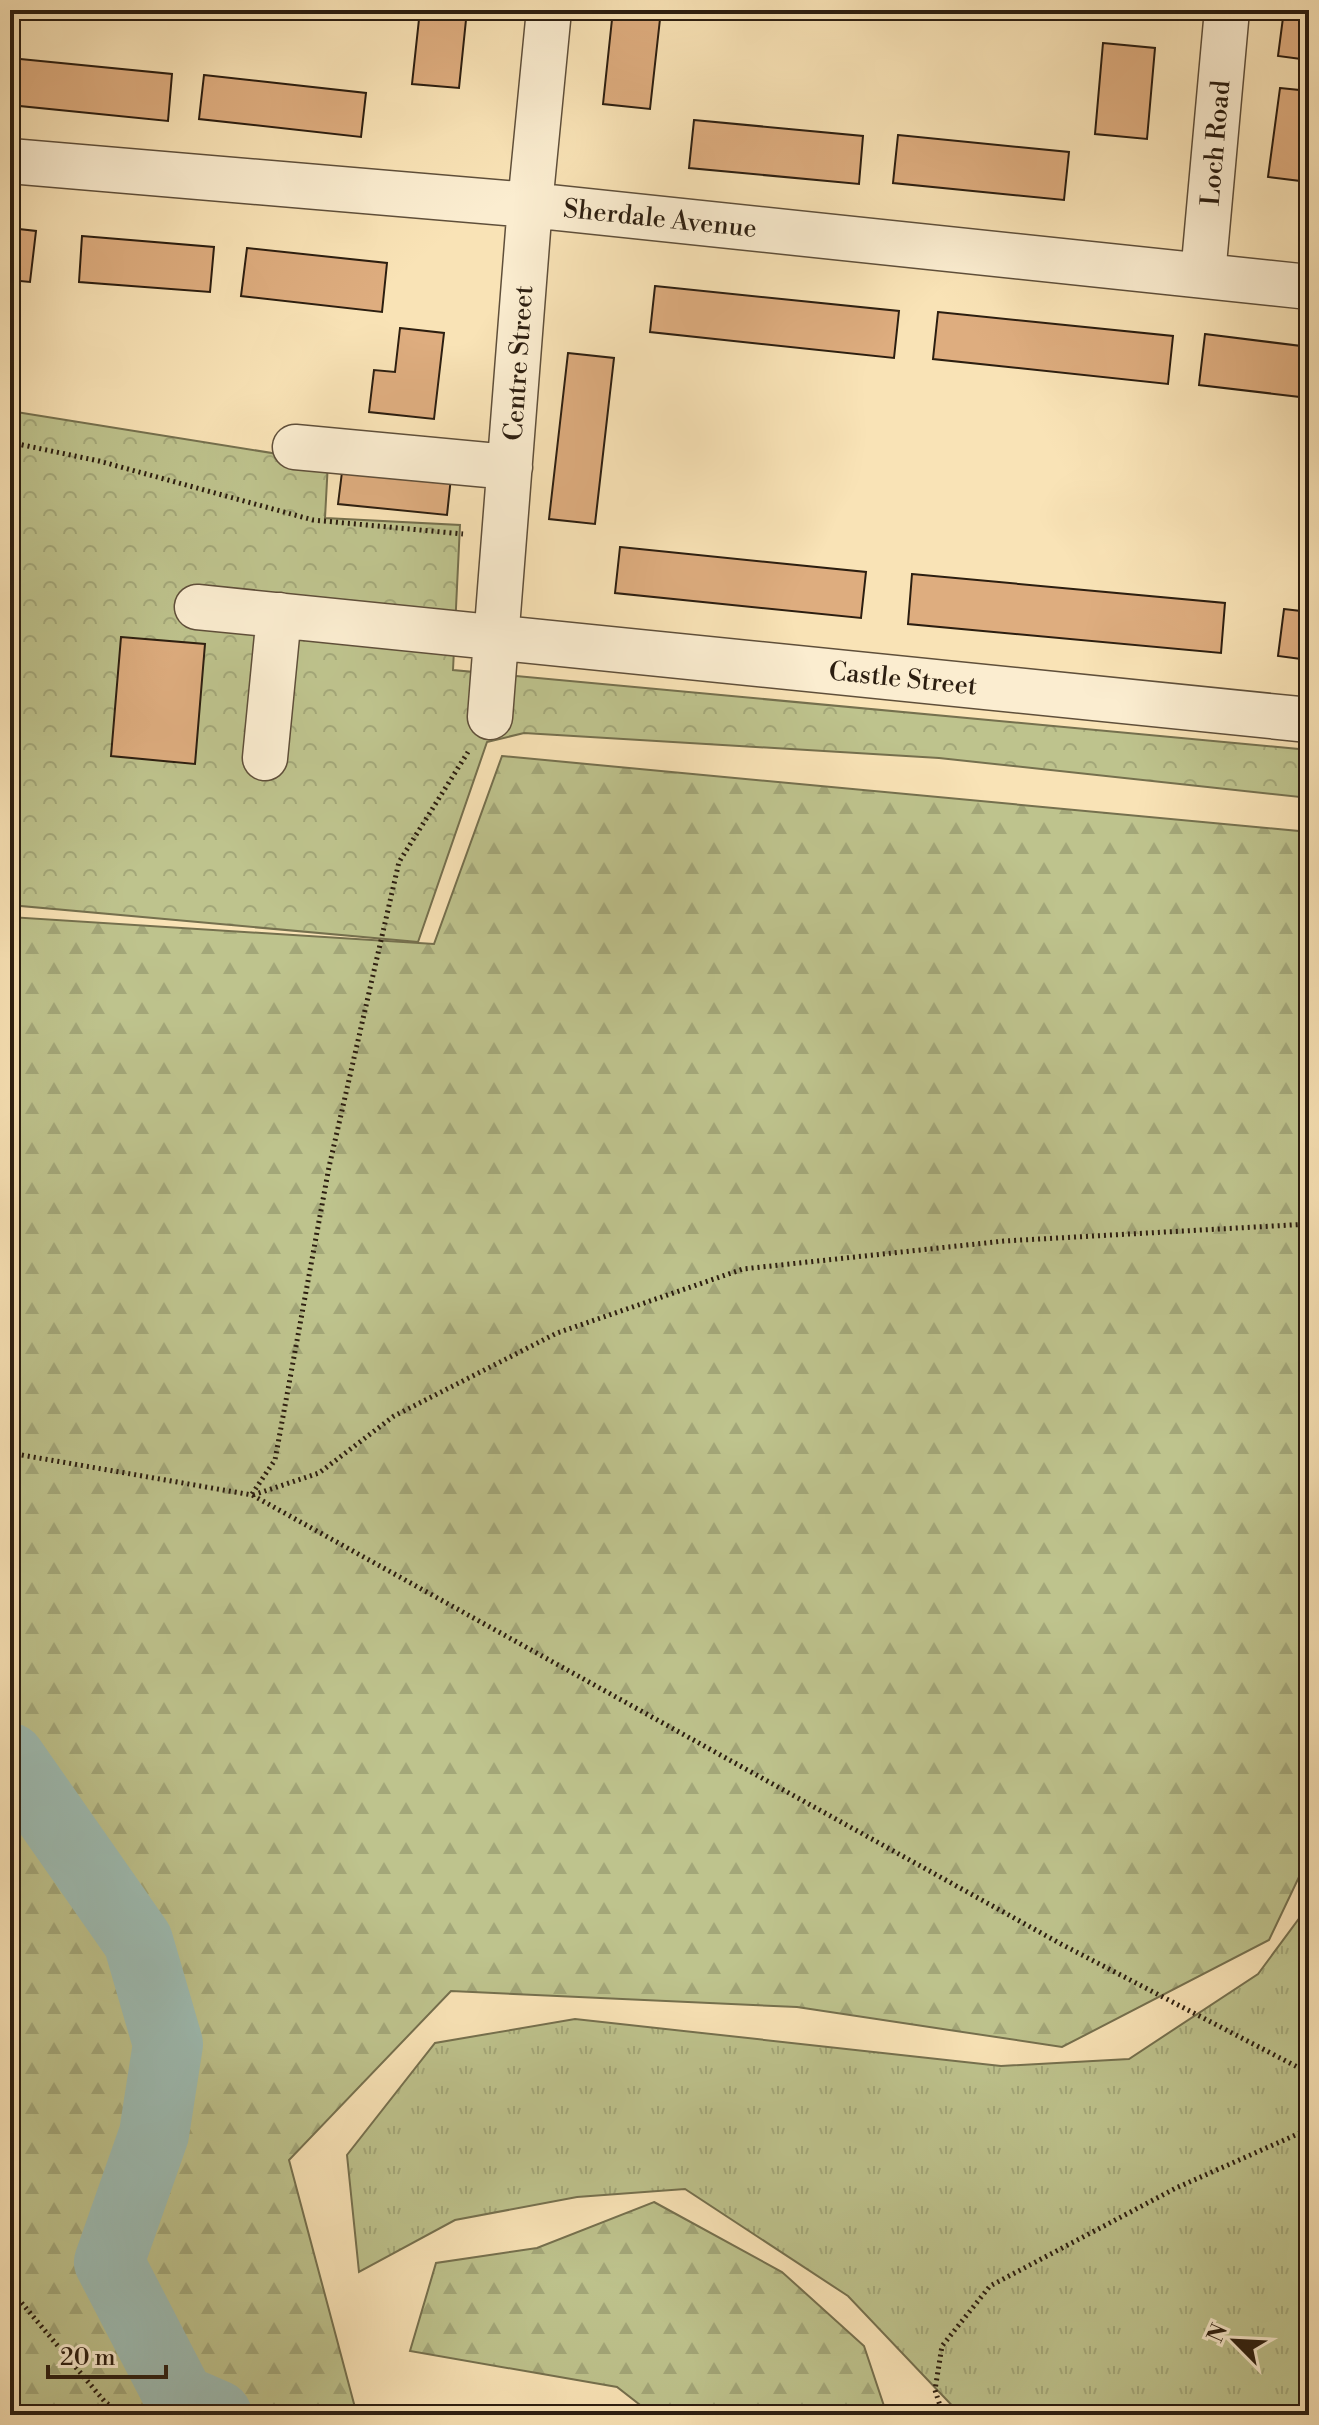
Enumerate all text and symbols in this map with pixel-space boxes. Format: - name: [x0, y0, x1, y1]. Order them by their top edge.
- street label: Loch Road: [1195, 79, 1237, 207]
- street label: Sherdale Avenue: [562, 193, 758, 245]
- street label: Centre Street: [498, 284, 540, 442]
- street label: Castle Street: [827, 655, 979, 703]
- north arrow: [1195, 2301, 1275, 2381]
- text: N: [1202, 2319, 1234, 2347]
- scale bar: [48, 2329, 166, 2379]
- text: 20 m: [60, 2343, 116, 2373]

